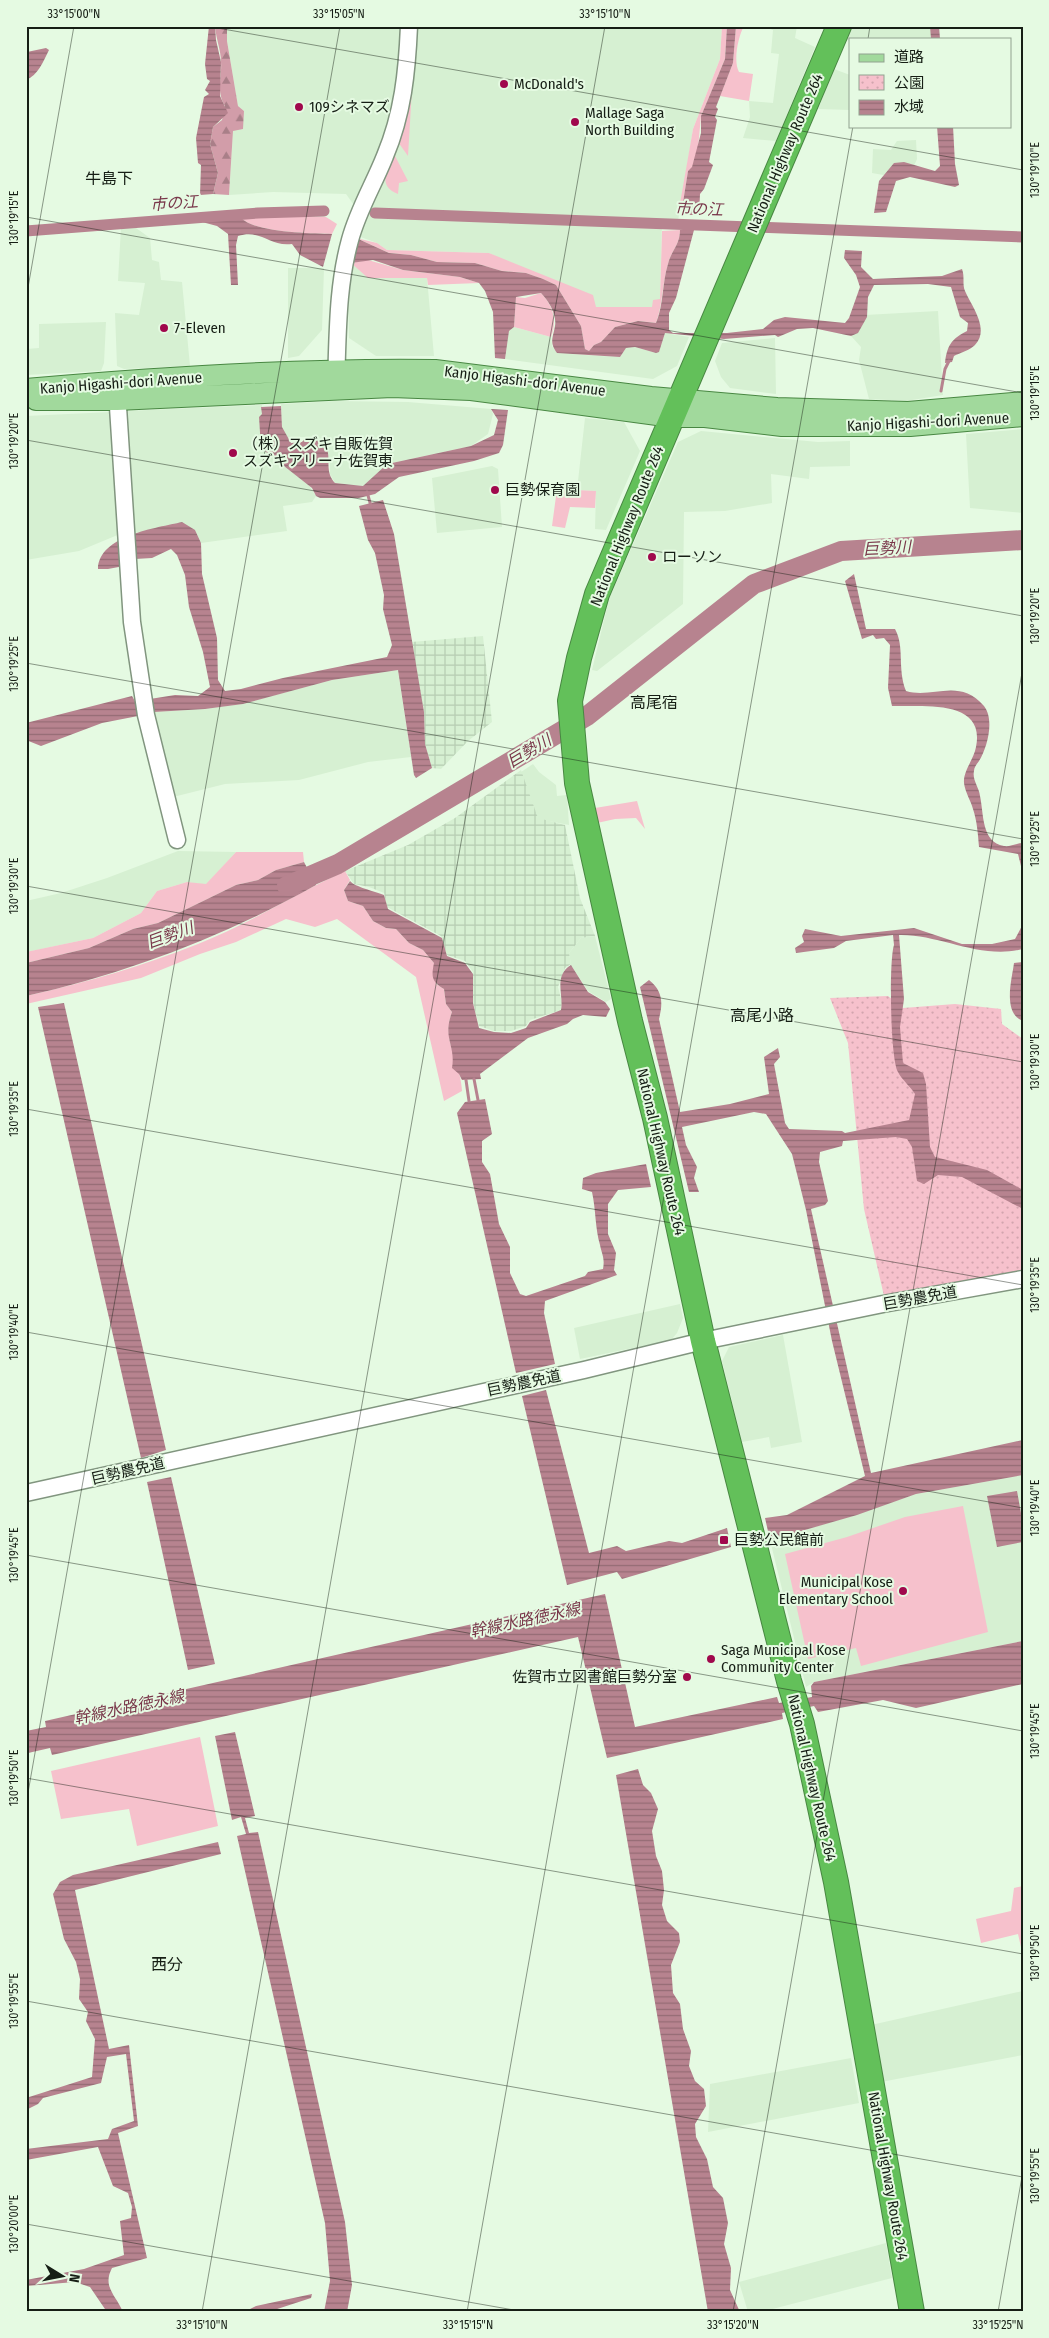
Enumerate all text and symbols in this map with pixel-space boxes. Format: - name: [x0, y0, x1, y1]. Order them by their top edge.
- text: 33°15'00"N: [48, 7, 100, 21]
- text: 33°15'05"N: [313, 7, 365, 21]
- text: 33°15'10"N: [579, 7, 631, 21]
- legend: [849, 38, 1012, 128]
- text: 道路: [894, 48, 924, 66]
- street label: National Highway Route 264: [743, 71, 827, 235]
- text: 公園: [894, 74, 924, 92]
- place label: McDonald's: [514, 75, 584, 93]
- marker: McDonald's: [498, 78, 510, 90]
- place label: 109シネマズ: [309, 98, 390, 116]
- text: 水域: [894, 98, 924, 116]
- marker: 109シネマズ: [293, 101, 305, 113]
- place label: Mallage Saga North Building: [585, 104, 674, 139]
- marker: Mallage Saga North Building: [569, 116, 581, 128]
- text: 130°19'10"E: [1028, 142, 1042, 198]
- district label: 牛島下: [85, 169, 133, 188]
- text: 130°19'15"E: [7, 190, 21, 245]
- water label: 市の江: [149, 192, 201, 214]
- water label: 市の江: [675, 199, 725, 219]
- place label: 7-Eleven: [174, 319, 226, 337]
- marker: 7-Eleven: [158, 322, 170, 334]
- street label: Kanjo Higashi-dori Avenue: [443, 362, 607, 400]
- text: 130°19'15"E: [1028, 365, 1042, 420]
- street label: Kanjo Higashi-dori Avenue: [39, 368, 203, 398]
- street label: Kanjo Higashi-dori Avenue: [846, 409, 1010, 435]
- text: 130°19'20"E: [7, 412, 21, 469]
- place label: （株）スズキ自販佐賀 スズキアリーナ佐賀東: [243, 435, 393, 470]
- street label: National Highway Route 264: [587, 443, 667, 609]
- marker: （株）スズキ自販佐賀 スズキアリーナ佐賀東: [227, 447, 239, 459]
- place label: 巨勢保育園: [505, 481, 580, 499]
- marker: 巨勢保育園: [489, 484, 501, 496]
- water label: 巨勢川: [863, 537, 913, 559]
- place label: ローソン: [662, 548, 722, 566]
- marker: ローソン: [646, 551, 658, 563]
- text: 130°19'20"E: [1028, 587, 1042, 644]
- text: 130°19'25"E: [7, 636, 21, 692]
- district label: 高尾宿: [630, 693, 678, 712]
- water label: 巨勢川: [504, 729, 556, 772]
- text: 130°19'25"E: [1028, 811, 1042, 867]
- text: 130°19'30"E: [7, 857, 21, 914]
- water label: 巨勢川: [144, 917, 198, 952]
- district label: 高尾小路: [730, 1006, 794, 1025]
- text: 130°19'30"E: [1028, 1033, 1042, 1090]
- street label: National Highway Route 264: [633, 1067, 689, 1237]
- text: 130°19'35"E: [7, 1081, 21, 1137]
- text: 130°19'35"E: [1028, 1257, 1042, 1313]
- street label: 巨勢農免道: [881, 1283, 959, 1313]
- text: 130°19'40"E: [7, 1303, 21, 1360]
- street label: 巨勢農免道: [485, 1366, 563, 1400]
- street label: 巨勢農免道: [89, 1454, 167, 1488]
- text: 130°19'40"E: [1028, 1479, 1042, 1536]
- text: 130°19'45"E: [7, 1527, 21, 1583]
- place label: 巨勢公民館前: [734, 1531, 824, 1549]
- marker: 巨勢公民館前: [718, 1534, 730, 1546]
- place label: Municipal Kose Elementary School: [779, 1573, 893, 1608]
- marker: Municipal Kose Elementary School: [897, 1585, 909, 1597]
- water label: 幹線水路徳永線: [468, 1599, 584, 1641]
- place label: Saga Municipal Kose Community Center: [721, 1641, 846, 1676]
- marker: Saga Municipal Kose Community Center: [705, 1653, 717, 1665]
- place label: 佐賀市立図書館巨勢分室: [512, 1668, 677, 1686]
- marker: 佐賀市立図書館巨勢分室: [681, 1671, 693, 1683]
- water label: 幹線水路徳永線: [72, 1686, 188, 1728]
- street label: National Highway Route 264: [784, 1693, 840, 1863]
- text: 130°19'45"E: [1028, 1703, 1042, 1759]
- text: 130°19'50"E: [7, 1749, 21, 1806]
- text: 130°19'50"E: [1028, 1924, 1042, 1981]
- district label: 西分: [151, 1955, 183, 1974]
- text: 130°19'55"E: [7, 1973, 21, 2029]
- street label: National Highway Route 264: [864, 2090, 912, 2262]
- text: 130°19'55"E: [1028, 2148, 1042, 2204]
- text: 130°20'00"E: [7, 2195, 21, 2253]
- north arrow: [38, 2250, 88, 2300]
- text: N: [65, 2273, 83, 2284]
- text: 33°15'10"N: [176, 2318, 228, 2332]
- text: 33°15'15"N: [443, 2318, 493, 2332]
- text: 33°15'20"N: [707, 2318, 759, 2332]
- text: 33°15'25"N: [973, 2318, 1023, 2332]

